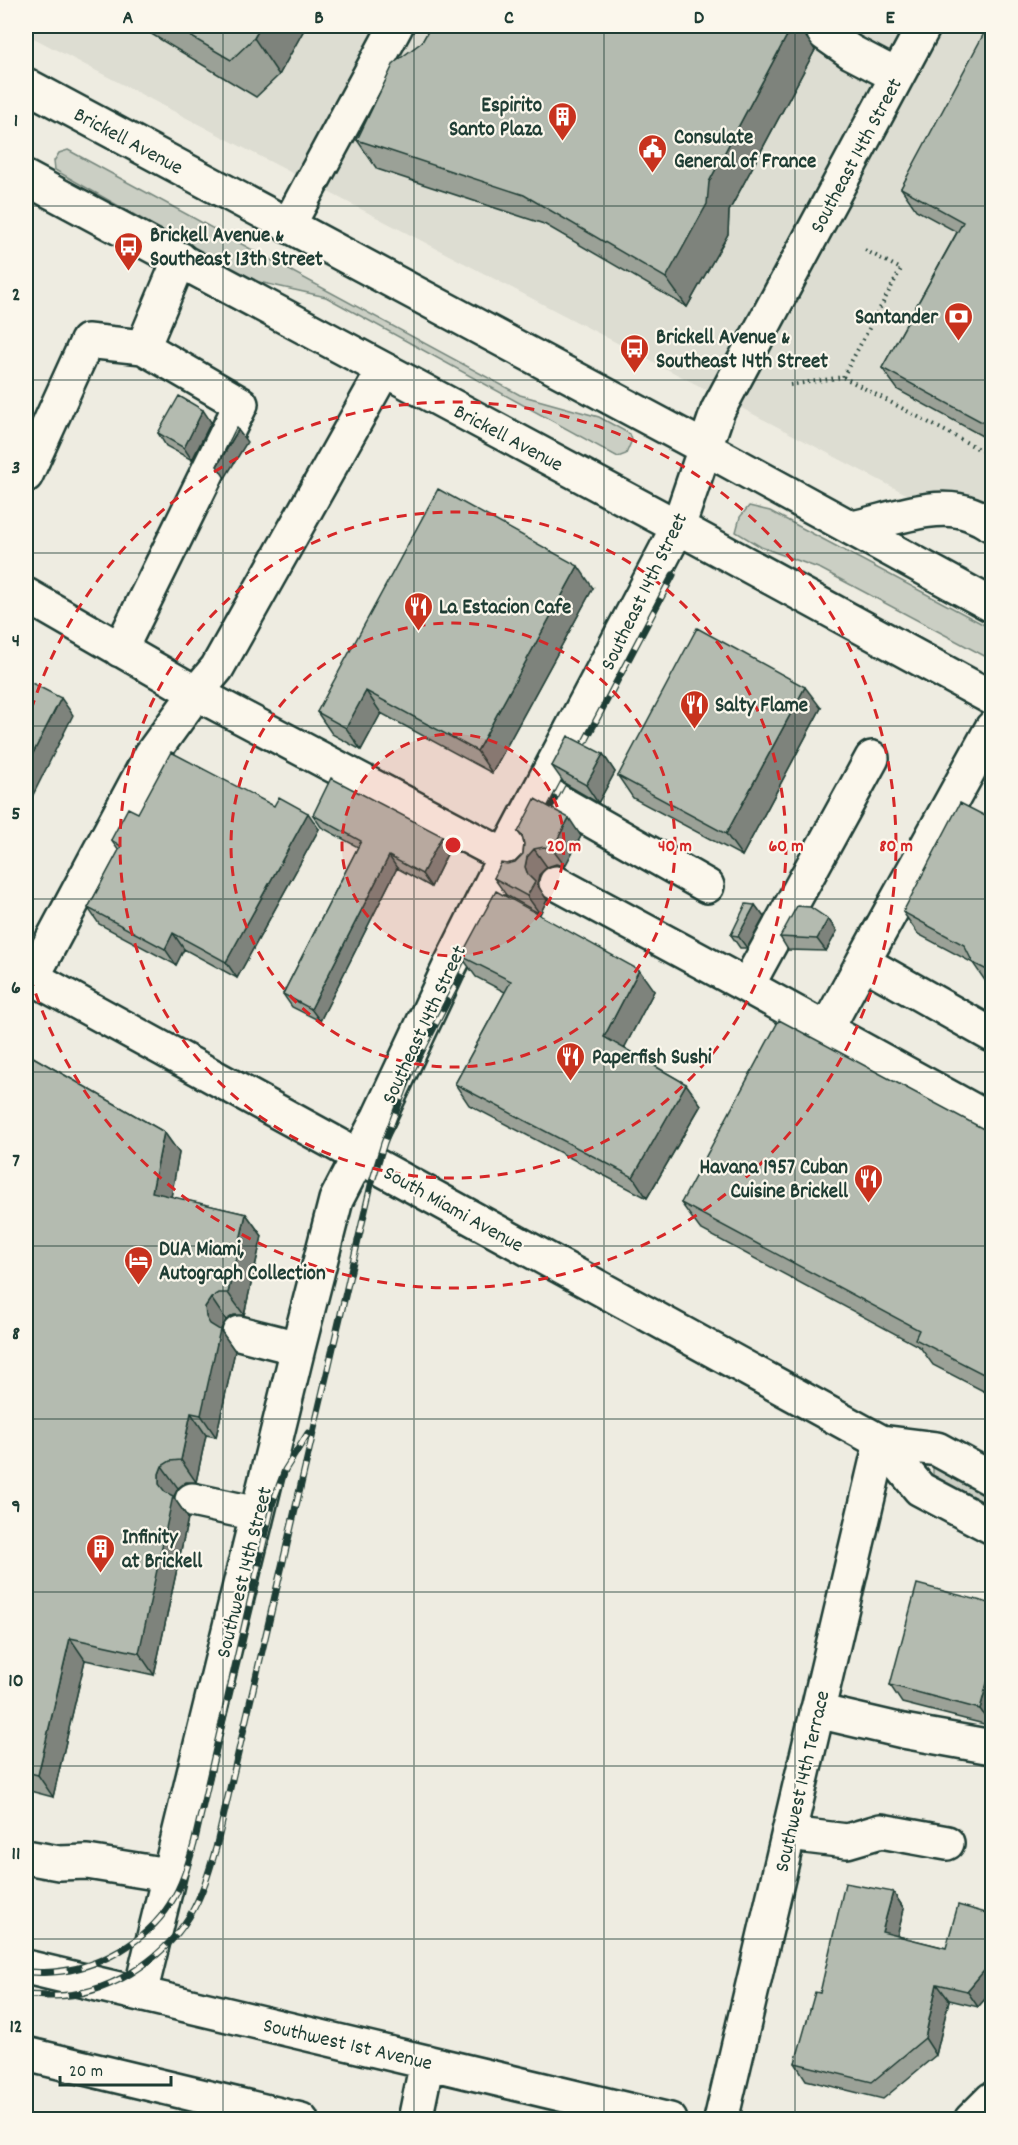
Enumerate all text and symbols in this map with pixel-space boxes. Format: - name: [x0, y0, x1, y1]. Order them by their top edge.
- text: A: [123, 5, 134, 33]
- text: B: [314, 5, 324, 33]
- text: C: [504, 5, 514, 33]
- text: D: [694, 5, 705, 33]
- text: E: [885, 5, 895, 33]
- street label: Southeast 14th Street: [804, 73, 911, 239]
- place label: Espirito Santo Plaza: [449, 92, 543, 146]
- building icon: Espirito Santo Plaza: [547, 100, 579, 142]
- street label: Brickell Avenue: [68, 101, 188, 184]
- text: 1: [14, 108, 18, 136]
- place label: Consulate General of France: [674, 124, 816, 178]
- public building icon: Consulate General of France: [637, 132, 669, 174]
- place label: Brickell Avenue & Southeast 13th Street: [150, 222, 323, 276]
- bus stop icon: Brickell Avenue & Southeast 13th Street: [113, 230, 145, 272]
- text: 2: [12, 282, 20, 310]
- bank icon: Santander: [943, 300, 975, 342]
- place label: Santander: [855, 304, 939, 334]
- place label: Brickell Avenue & Southeast 14th Street: [656, 324, 828, 378]
- bus stop icon: Brickell Avenue & Southeast 14th Street: [619, 332, 651, 374]
- street label: Brickell Avenue: [448, 398, 568, 481]
- text: 3: [12, 455, 20, 483]
- street label: Southeast 14th Street: [595, 508, 697, 676]
- restaurant icon: La Estacion Cafe: [402, 590, 434, 632]
- place label: La Estacion Cafe: [439, 594, 571, 624]
- text: 4: [12, 628, 20, 656]
- restaurant icon: Salty Flame: [678, 688, 710, 730]
- place label: Salty Flame: [715, 692, 808, 722]
- text: 5: [11, 801, 21, 829]
- centre of rings: [443, 835, 463, 855]
- text: 20 m: [547, 835, 581, 860]
- text: 40 m: [658, 835, 692, 860]
- text: 60 m: [768, 835, 804, 860]
- text: 80 m: [879, 835, 913, 860]
- street label: Southeast 14th Street: [376, 941, 476, 1110]
- text: 6: [11, 975, 21, 1003]
- restaurant icon: Paperfish Sushi: [555, 1040, 587, 1082]
- place label: Paperfish Sushi: [592, 1044, 712, 1074]
- text: 7: [12, 1148, 20, 1176]
- place label: Havana 1957 Cuban Cuisine Brickell: [700, 1154, 849, 1208]
- street label: South Miami Avenue: [377, 1160, 528, 1262]
- restaurant icon: Havana 1957 Cuban Cuisine Brickell: [853, 1162, 885, 1204]
- place label: DUA Miami, Autograph Collection: [159, 1236, 326, 1290]
- hotel icon: DUA Miami, Autograph Collection: [122, 1244, 154, 1286]
- text: 8: [12, 1321, 20, 1349]
- street label: Southwest 14th Street: [210, 1484, 282, 1662]
- text: 9: [11, 1494, 21, 1522]
- place label: Infinity at Brickell: [122, 1524, 203, 1578]
- building icon: Infinity at Brickell: [85, 1532, 117, 1574]
- text: 10: [8, 1668, 24, 1696]
- street label: Southwest 14th Terrace: [768, 1688, 839, 1875]
- text: 11: [12, 1841, 20, 1869]
- street label: Southwest 1st Avenue: [260, 2012, 435, 2080]
- text: 12: [9, 2014, 23, 2042]
- scale bar: [60, 2049, 171, 2087]
- text: 20 m: [69, 2060, 103, 2085]

